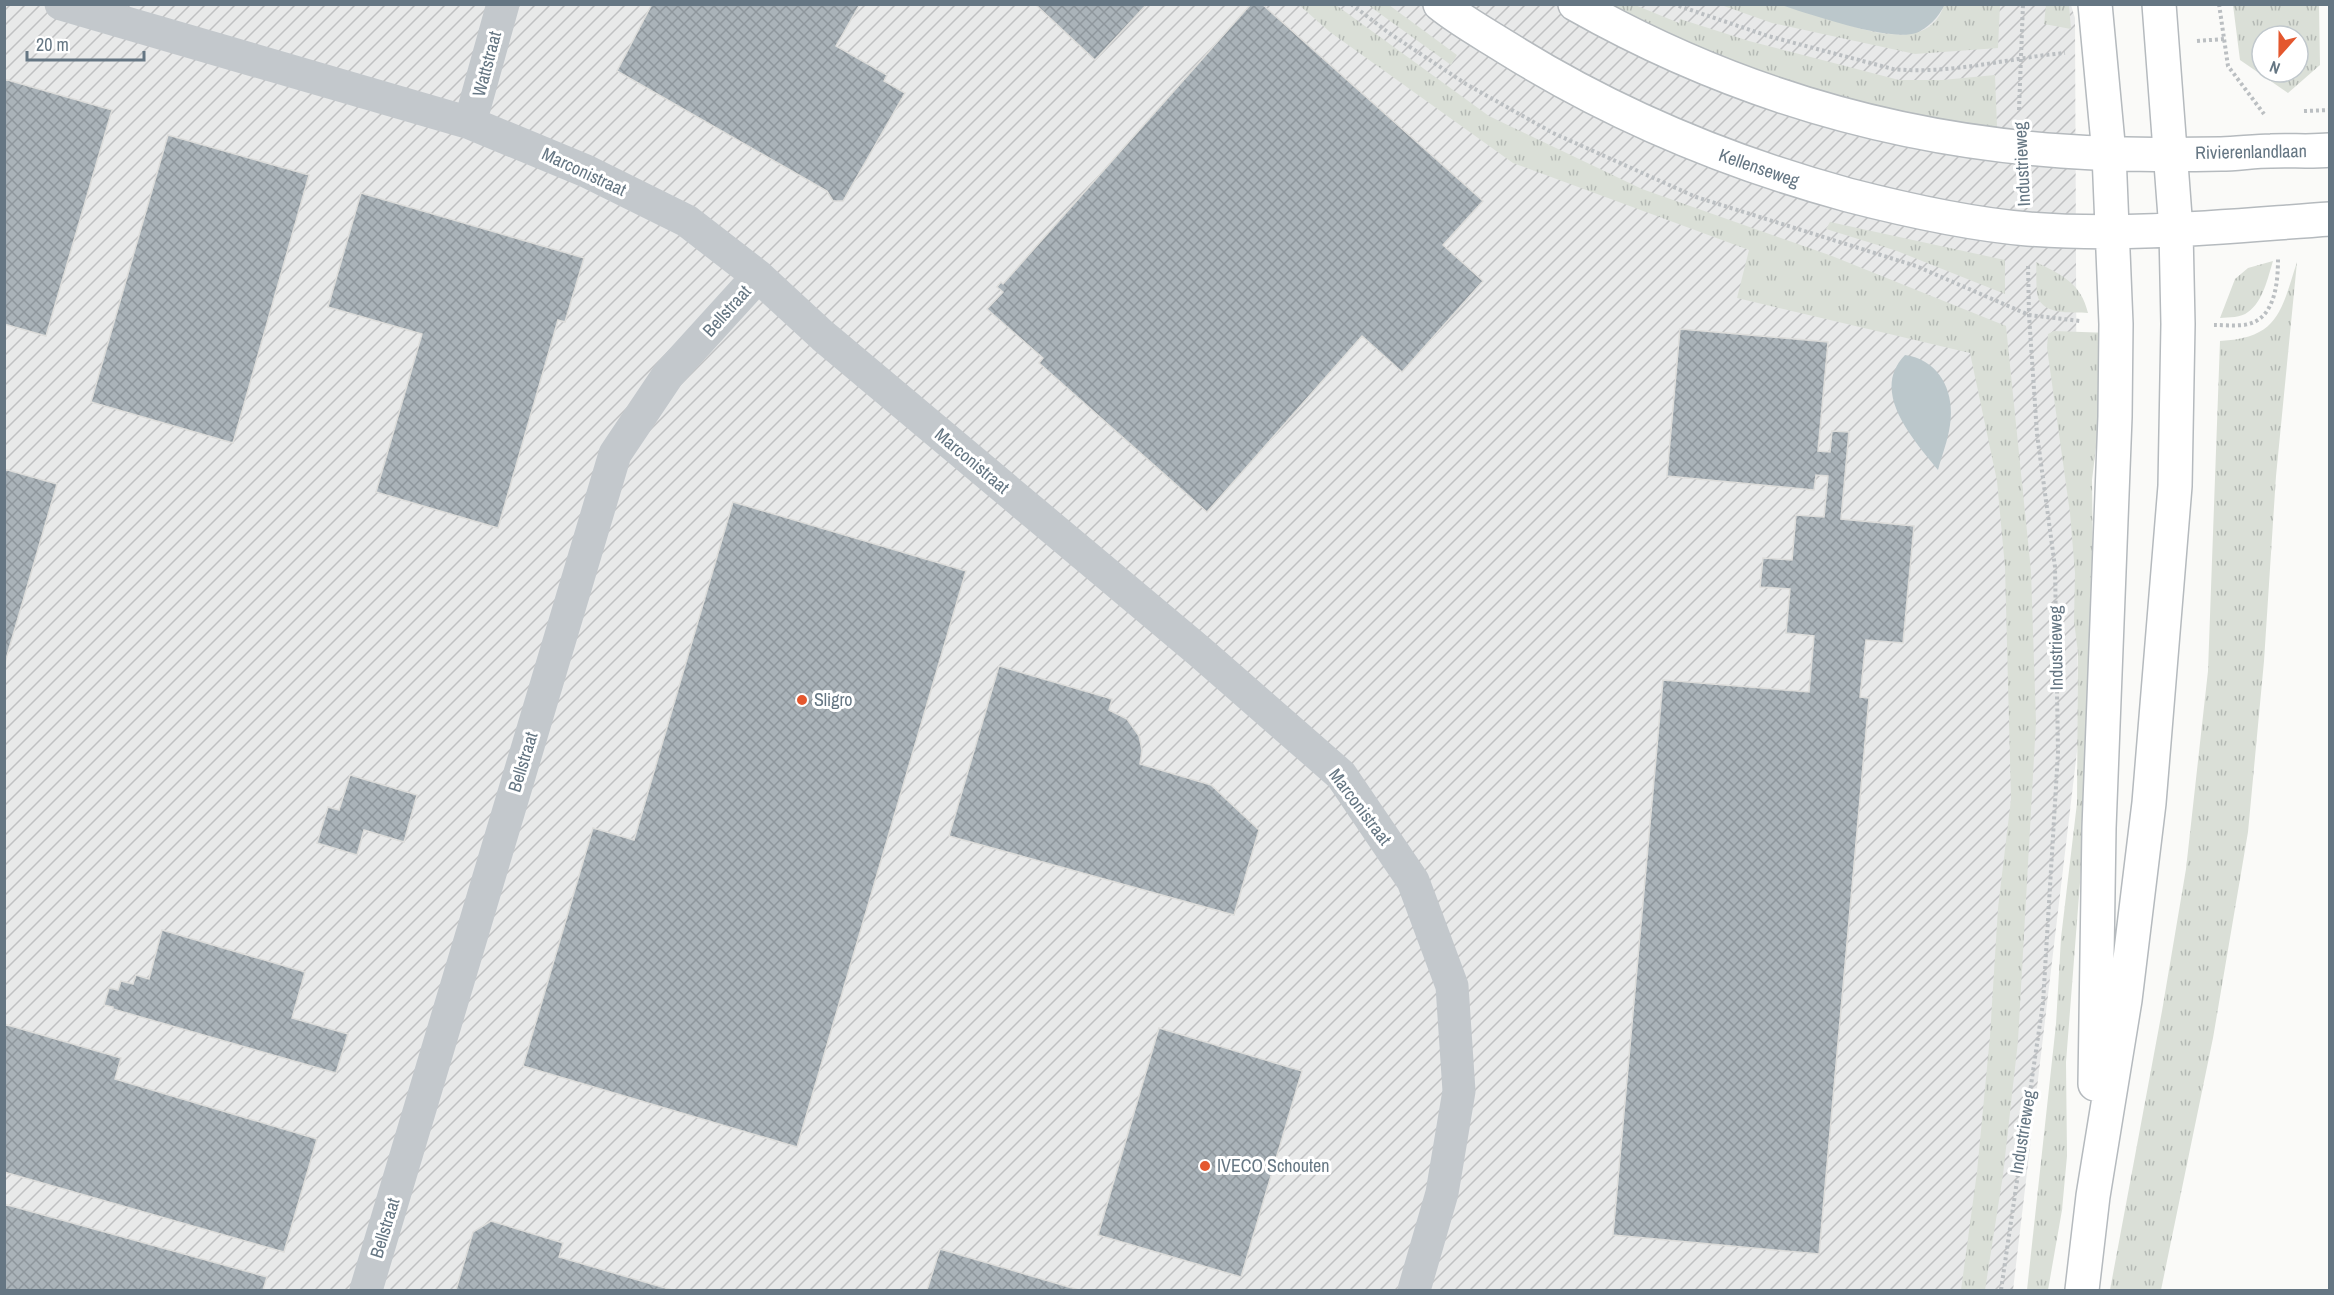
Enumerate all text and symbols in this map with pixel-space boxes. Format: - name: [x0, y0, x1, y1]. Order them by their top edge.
- scale bar: [27, 24, 144, 62]
- north arrow: [2250, 24, 2310, 84]
- street label: Wattstraat: [466, 28, 507, 99]
- text: 20 m: [36, 32, 69, 57]
- text: N: [2266, 56, 2283, 80]
- street label: Industrieweg: [2007, 120, 2036, 207]
- street label: Rivierenlandlaan: [2195, 138, 2307, 165]
- street label: Marconistraat: [538, 141, 630, 202]
- street label: Kellenseweg: [1716, 142, 1804, 193]
- street label: Bellstraat: [697, 279, 757, 342]
- street label: Marconistraat: [930, 422, 1015, 499]
- street label: Industrieweg: [2042, 605, 2069, 690]
- place label: Sligro: [814, 687, 853, 712]
- marker: Sligro: [795, 693, 809, 707]
- street label: Bellstraat: [502, 729, 543, 795]
- street label: Marconistraat: [1323, 763, 1398, 850]
- street label: Industrieweg: [2004, 1087, 2042, 1176]
- place label: IVECO Schouten: [1217, 1153, 1329, 1178]
- marker: IVECO Schouten: [1198, 1159, 1212, 1173]
- street label: Bellstraat: [364, 1195, 405, 1261]

